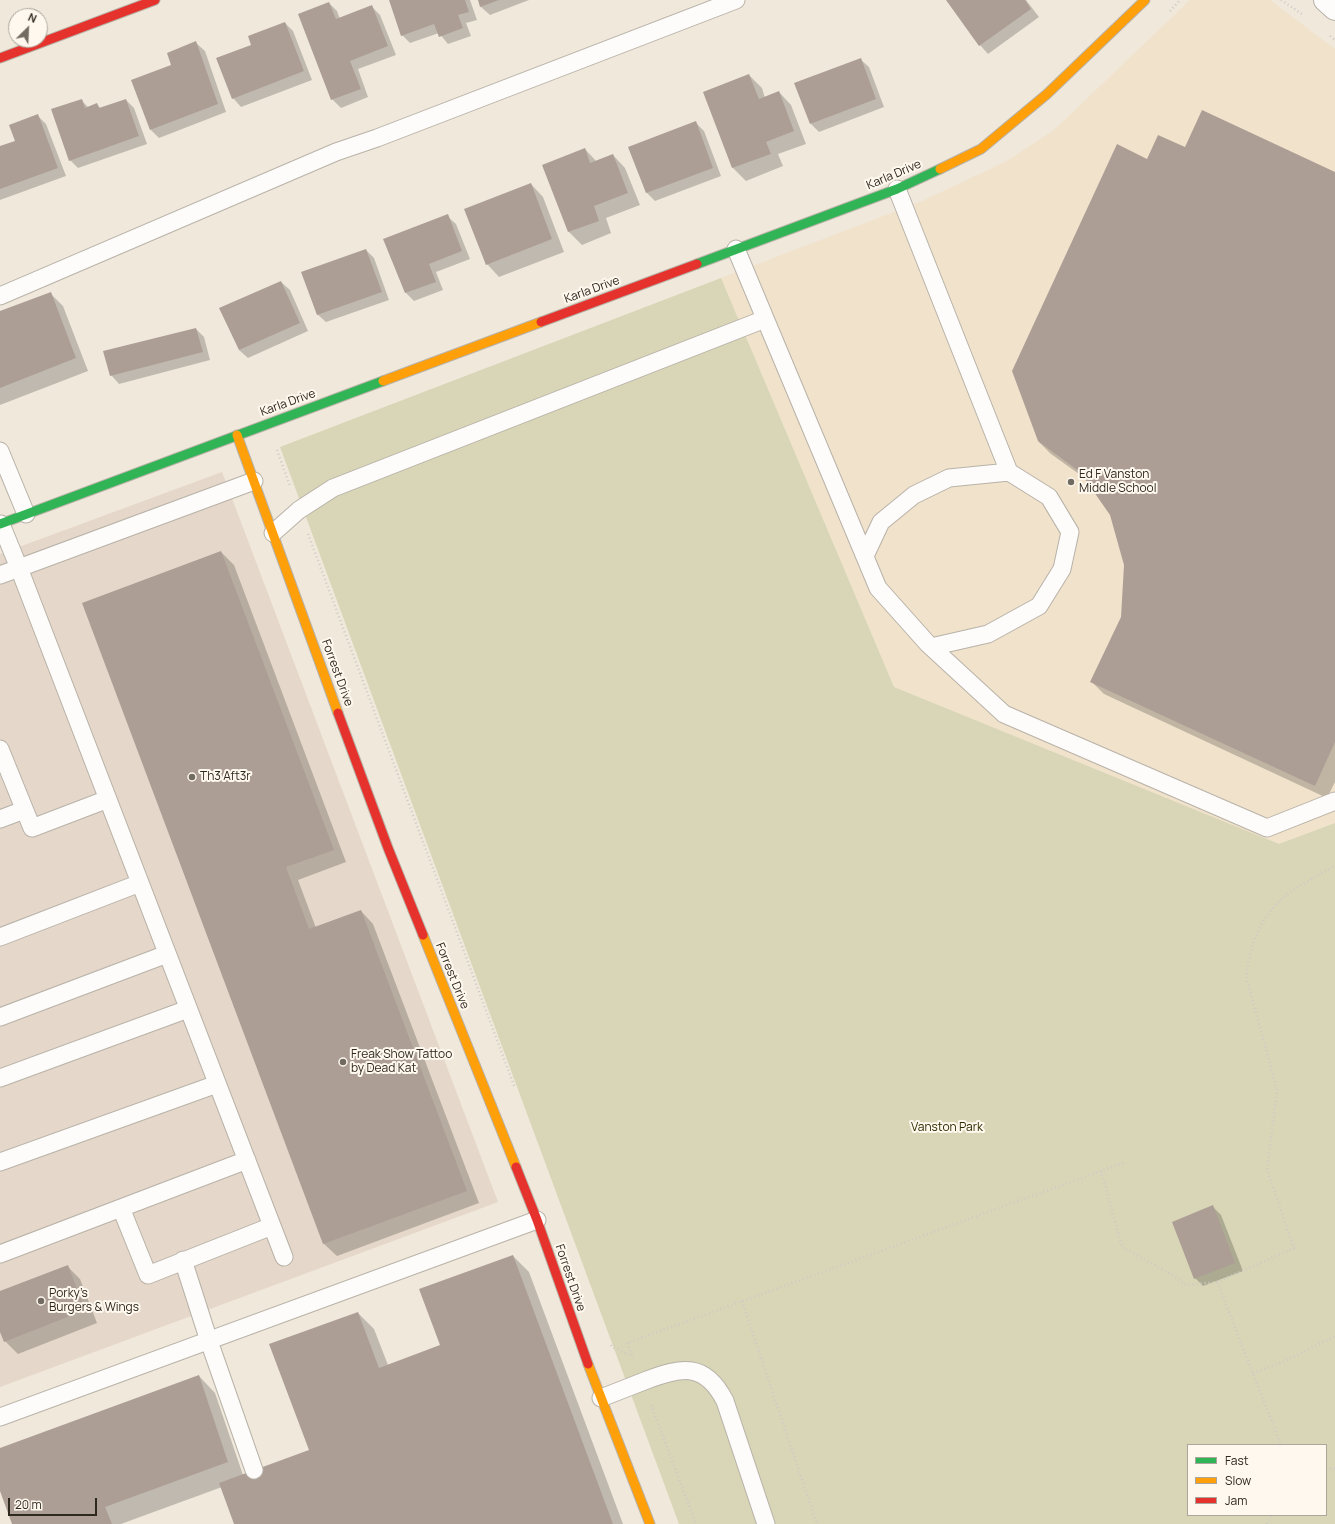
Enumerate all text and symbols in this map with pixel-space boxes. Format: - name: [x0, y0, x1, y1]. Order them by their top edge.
- north arrow: [8, 8, 48, 48]
- text: N: [26, 9, 39, 26]
- street label: Karla Drive: [864, 157, 924, 193]
- street label: Karla Drive: [562, 273, 622, 307]
- street label: Karla Drive: [258, 386, 318, 420]
- place label: Ed F Vanston Middle School: [1079, 468, 1156, 496]
- marker: Ed F Vanston Middle School: [1066, 477, 1076, 487]
- street label: Forrest Drive: [318, 638, 356, 708]
- place label: Th3 Aft3r: [200, 770, 251, 784]
- marker: Th3 Aft3r: [187, 772, 197, 782]
- street label: Forrest Drive: [432, 941, 472, 1011]
- place label: Freak Show Tattoo by Dead Kat: [351, 1048, 452, 1076]
- marker: Freak Show Tattoo by Dead Kat: [338, 1057, 348, 1067]
- park label: Vanston Park: [911, 1121, 983, 1135]
- street label: Forrest Drive: [552, 1243, 588, 1313]
- place label: Porky’s Burgers & Wings: [49, 1287, 139, 1315]
- marker: Porky’s Burgers & Wings: [36, 1296, 46, 1306]
- legend: [1187, 1444, 1327, 1516]
- text: Fast: [1225, 1452, 1249, 1469]
- text: Slow: [1225, 1472, 1251, 1489]
- scale bar: [10, 1490, 99, 1516]
- text: Jam: [1225, 1492, 1247, 1509]
- text: 20 m: [15, 1496, 42, 1513]

